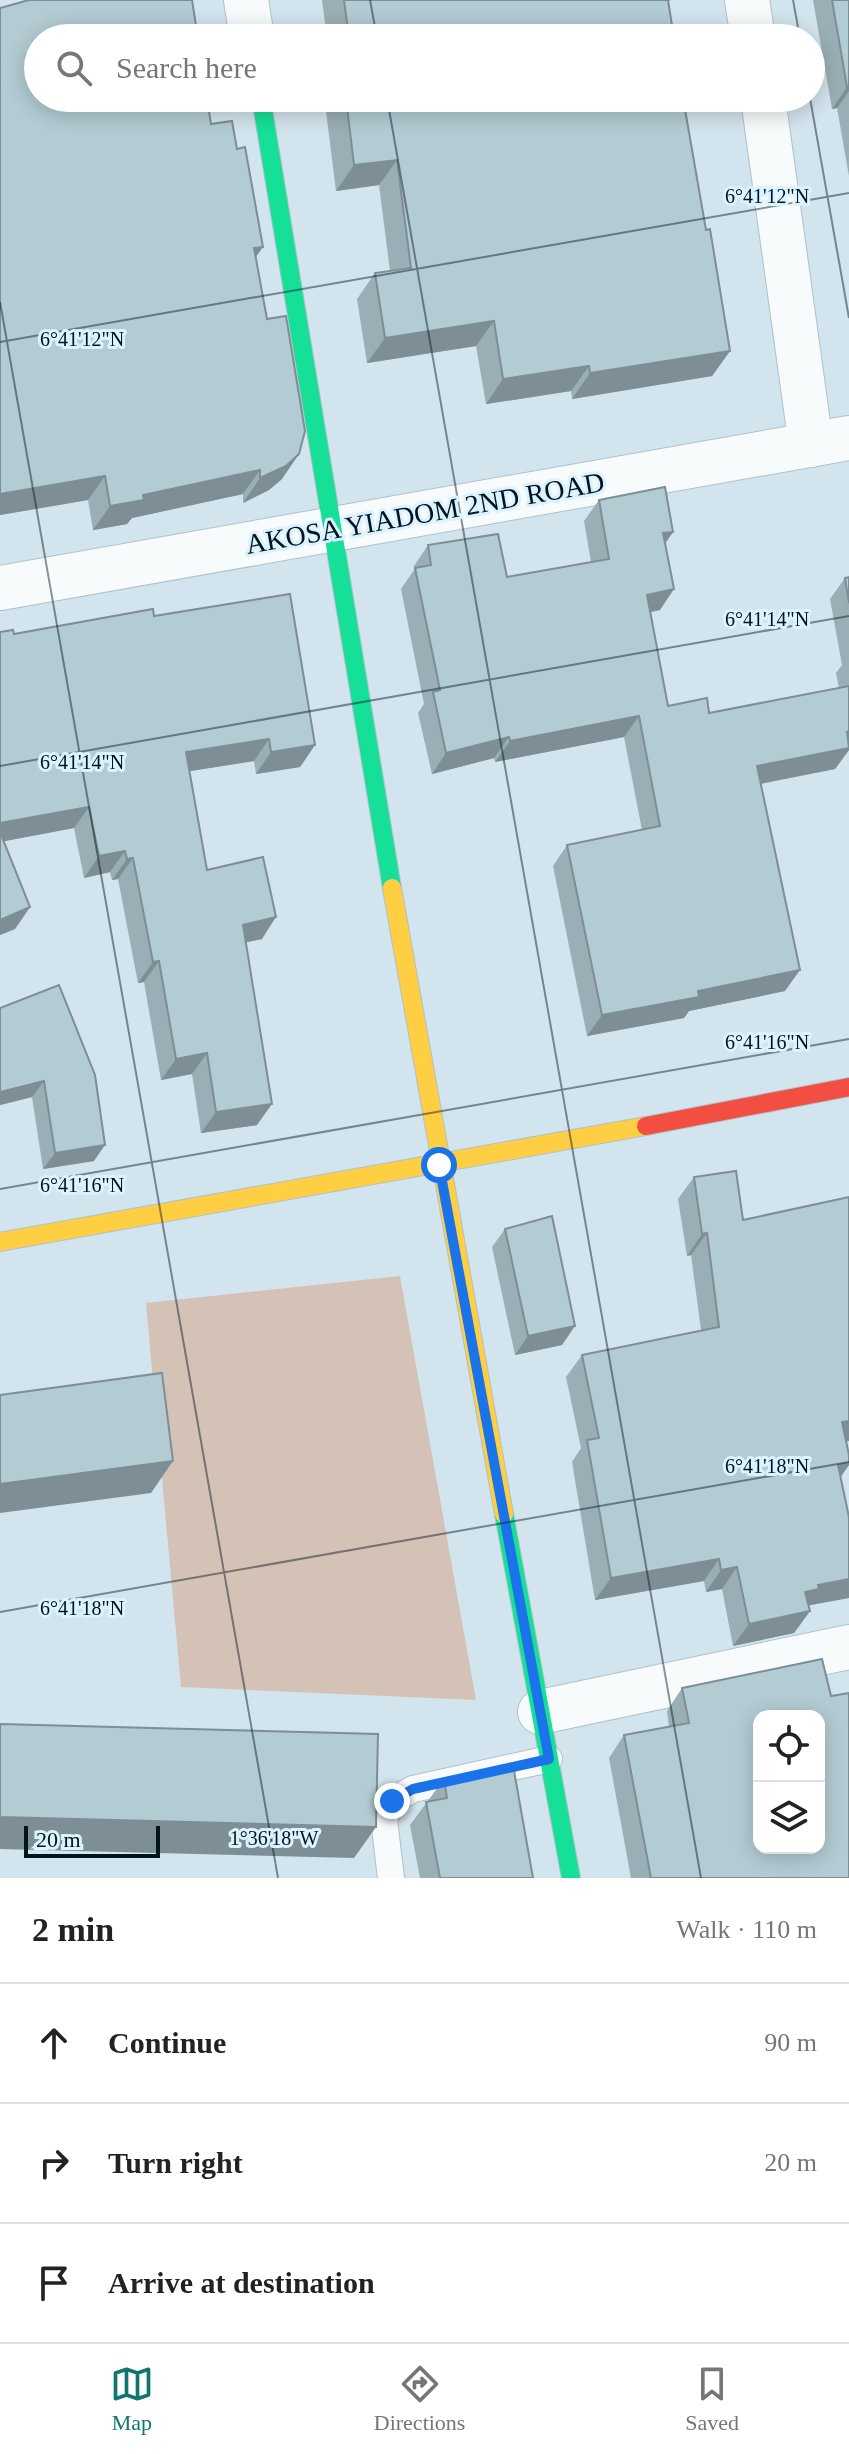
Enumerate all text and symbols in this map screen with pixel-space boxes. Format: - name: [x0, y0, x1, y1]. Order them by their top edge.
- search box: [24, 24, 825, 112]
- icon: search: [52, 46, 96, 90]
- text: Search here: [116, 51, 257, 84]
- text: 6°41'12"N: [725, 185, 809, 207]
- text: 6°41'12"N: [40, 328, 124, 350]
- street label: AKOSA YIADOM 2ND ROAD: [243, 466, 607, 560]
- text: 6°41'14"N: [725, 608, 809, 630]
- text: 6°41'14"N: [40, 751, 124, 773]
- text: 6°41'16"N: [725, 1031, 809, 1053]
- route start: [421, 1147, 457, 1183]
- text: 6°41'16"N: [40, 1174, 124, 1196]
- text: 6°41'18"N: [725, 1455, 809, 1477]
- text: 6°41'18"N: [40, 1597, 124, 1619]
- map controls: [753, 1710, 825, 1854]
- button: locate: [753, 1710, 825, 1782]
- button: layers: [753, 1782, 825, 1854]
- route end: [374, 1783, 410, 1819]
- scale bar: [24, 1822, 160, 1858]
- text: 20 m: [36, 1827, 81, 1852]
- text: 1°36'18"W: [230, 1827, 318, 1849]
- text: 2 min: [32, 1911, 114, 1948]
- text: Walk · 110 m: [676, 1915, 817, 1944]
- icon: ahead: [32, 2021, 76, 2065]
- text: Continue: [108, 2026, 226, 2059]
- text: 90 m: [764, 2028, 817, 2057]
- icon: right: [32, 2141, 76, 2185]
- text: Turn right: [108, 2146, 243, 2179]
- text: 20 m: [764, 2148, 817, 2177]
- icon: arrive: [32, 2261, 76, 2305]
- text: Arrive at destination: [108, 2266, 375, 2299]
- tab: Map: [110, 2362, 154, 2436]
- tab: Directions: [374, 2362, 465, 2436]
- tab: Saved: [685, 2362, 739, 2436]

